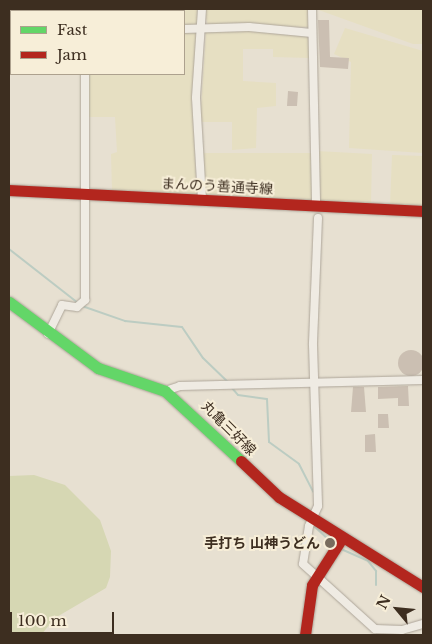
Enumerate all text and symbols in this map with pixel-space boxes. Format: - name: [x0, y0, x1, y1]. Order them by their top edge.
- legend: [10, 10, 185, 75]
- text: Fast: [57, 20, 87, 39]
- text: Jam: [57, 45, 87, 64]
- street label: まんのう善通寺線: [161, 175, 273, 197]
- street label: 丸亀三好線: [198, 397, 260, 459]
- place label: 手打ち 山神うどん: [204, 535, 320, 551]
- marker: 手打ち 山神うどん: [324, 537, 336, 549]
- north arrow: [372, 584, 422, 634]
- text: N: [373, 592, 395, 612]
- scale bar: [12, 602, 116, 634]
- text: 100 m: [18, 611, 67, 630]

